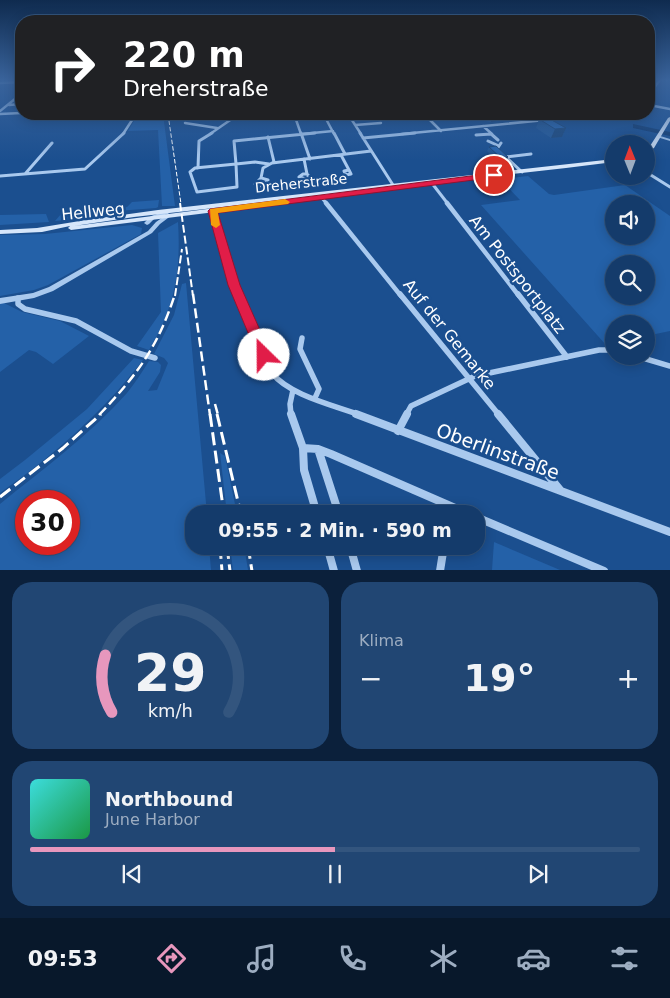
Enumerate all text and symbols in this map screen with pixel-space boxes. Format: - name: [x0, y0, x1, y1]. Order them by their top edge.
- icon: right: [40, 35, 105, 100]
- text: 220 m: [123, 35, 245, 75]
- text: Dreherstraße: [123, 76, 269, 101]
- north arrow: [605, 135, 655, 185]
- map controls: [605, 135, 655, 365]
- pin: [473, 154, 515, 196]
- icon: arrive: [480, 161, 508, 189]
- street label: Dreherstraße: [254, 170, 348, 196]
- button: sound: [605, 195, 655, 245]
- street label: Hellweg: [60, 199, 126, 224]
- street label: Am Postsportplatz: [465, 211, 570, 337]
- button: search: [605, 255, 655, 305]
- street label: Auf der Gemarke: [399, 275, 500, 393]
- button: layers: [605, 315, 655, 365]
- position arrow: [237, 328, 289, 380]
- street label: Oberlinstraße: [433, 419, 563, 483]
- speed limit sign: 30: [15, 490, 80, 555]
- text: 09:55 · 2 Min. · 590 m: [218, 519, 452, 541]
- text: Klima: [359, 631, 404, 650]
- text: 29: [134, 643, 207, 703]
- text: 19°: [464, 656, 535, 700]
- text: −: [359, 662, 382, 695]
- text: +: [617, 662, 640, 695]
- text: km/h: [148, 700, 193, 721]
- text: Northbound: [105, 788, 233, 810]
- text: June Harbor: [105, 810, 200, 829]
- icon: previous: [118, 860, 146, 888]
- icon: pause: [321, 860, 349, 888]
- icon: next: [524, 860, 552, 888]
- icon: directions: [154, 941, 189, 976]
- icon: music: [244, 941, 279, 976]
- icon: phone: [335, 941, 370, 976]
- icon: climate: [426, 941, 461, 976]
- icon: car: [516, 941, 551, 976]
- icon: filters: [607, 941, 642, 976]
- text: 09:53: [28, 946, 98, 971]

